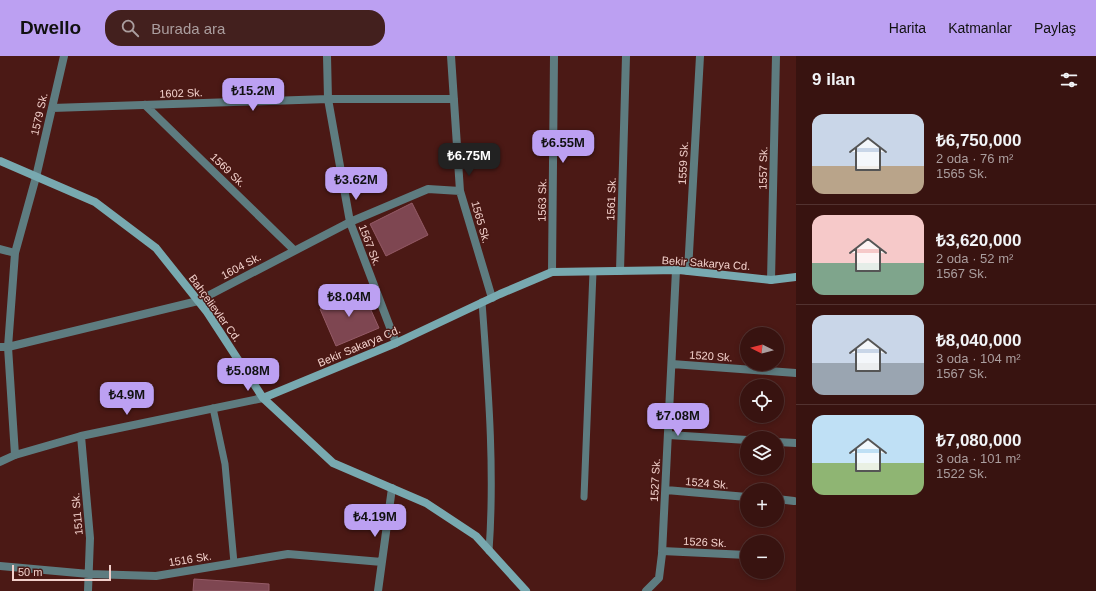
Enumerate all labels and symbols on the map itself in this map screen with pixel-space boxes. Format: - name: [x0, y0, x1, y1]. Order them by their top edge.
- pin: ₺15.2M: [220, 78, 286, 112]
- street label: 1602 Sk.: [159, 86, 203, 100]
- street label: 1579 Sk.: [28, 91, 50, 137]
- pin: ₺6.55M: [530, 130, 596, 164]
- street label: 1559 Sk.: [676, 141, 690, 185]
- pin: ₺6.75M: [436, 143, 502, 177]
- street label: 1557 Sk.: [757, 146, 769, 190]
- street label: 1569 Sk.: [208, 151, 248, 189]
- pin: ₺3.62M: [323, 167, 389, 201]
- street label: 1561 Sk.: [604, 177, 618, 221]
- street label: 1563 Sk.: [536, 178, 548, 222]
- street label: 1565 Sk.: [469, 199, 493, 245]
- street label: 1567 Sk.: [357, 223, 383, 267]
- street label: 1604 Sk.: [219, 251, 263, 281]
- street label: Bekir Sakarya Cd.: [661, 254, 751, 272]
- street label: Bahçelievler Cd.: [187, 272, 243, 344]
- pin: ₺8.04M: [316, 284, 382, 318]
- street label: Bekir Sakarya Cd.: [316, 323, 402, 369]
- north arrow: [740, 327, 784, 371]
- street label: 1520 Sk.: [689, 349, 733, 363]
- pin: ₺5.08M: [215, 358, 281, 392]
- pin: ₺4.9M: [99, 382, 155, 416]
- pin: ₺7.08M: [645, 403, 711, 437]
- street label: 1527 Sk.: [648, 458, 662, 502]
- street label: 1524 Sk.: [685, 475, 729, 491]
- street label: 1511 Sk.: [69, 492, 85, 536]
- pin: ₺4.19M: [342, 504, 408, 538]
- street label: 1526 Sk.: [683, 535, 727, 549]
- street label: 1516 Sk.: [168, 550, 212, 568]
- scale bar: [12, 563, 111, 582]

